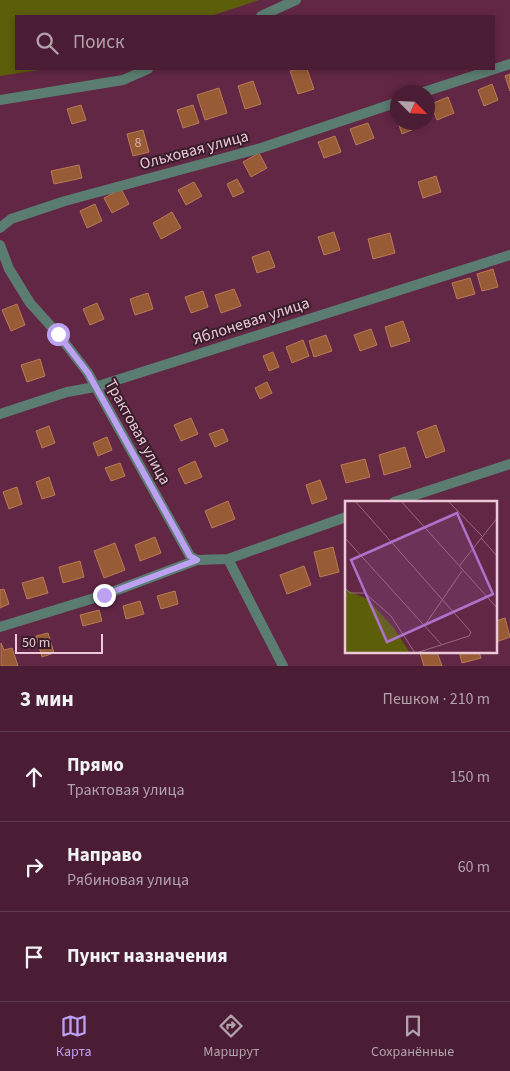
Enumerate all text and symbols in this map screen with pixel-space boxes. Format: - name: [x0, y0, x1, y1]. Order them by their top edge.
- search box: [15, 15, 495, 70]
- icon: search: [33, 29, 61, 57]
- text: Поиск: [73, 29, 124, 56]
- north arrow: [390, 85, 435, 130]
- street label: Ольховая улица: [137, 125, 251, 175]
- house number: 8: [135, 133, 142, 153]
- street label: Яблоневая улица: [190, 292, 312, 350]
- route start: [47, 323, 70, 346]
- street label: Трактовая улица: [100, 375, 176, 489]
- inset map: [345, 501, 498, 654]
- route end: [93, 584, 116, 607]
- scale bar: [15, 631, 102, 654]
- text: 50 m: [22, 633, 50, 653]
- text: 3 мин: [20, 684, 74, 714]
- text: Пешком · 210 m: [383, 688, 490, 710]
- text: Прямо: [67, 752, 124, 779]
- icon: ahead: [20, 763, 48, 791]
- text: 150 m: [450, 766, 490, 788]
- text: Трактовая улица: [67, 779, 185, 801]
- text: Направо: [67, 842, 142, 869]
- icon: right: [20, 853, 48, 881]
- text: 60 m: [458, 856, 490, 878]
- text: Рябиновая улица: [67, 869, 189, 891]
- icon: arrive: [20, 943, 48, 971]
- text: Пункт назначения: [67, 943, 228, 970]
- tab: Карта: [56, 1012, 92, 1062]
- tab: Маршрут: [203, 1012, 259, 1062]
- tab: Сохранённые: [371, 1012, 454, 1062]

